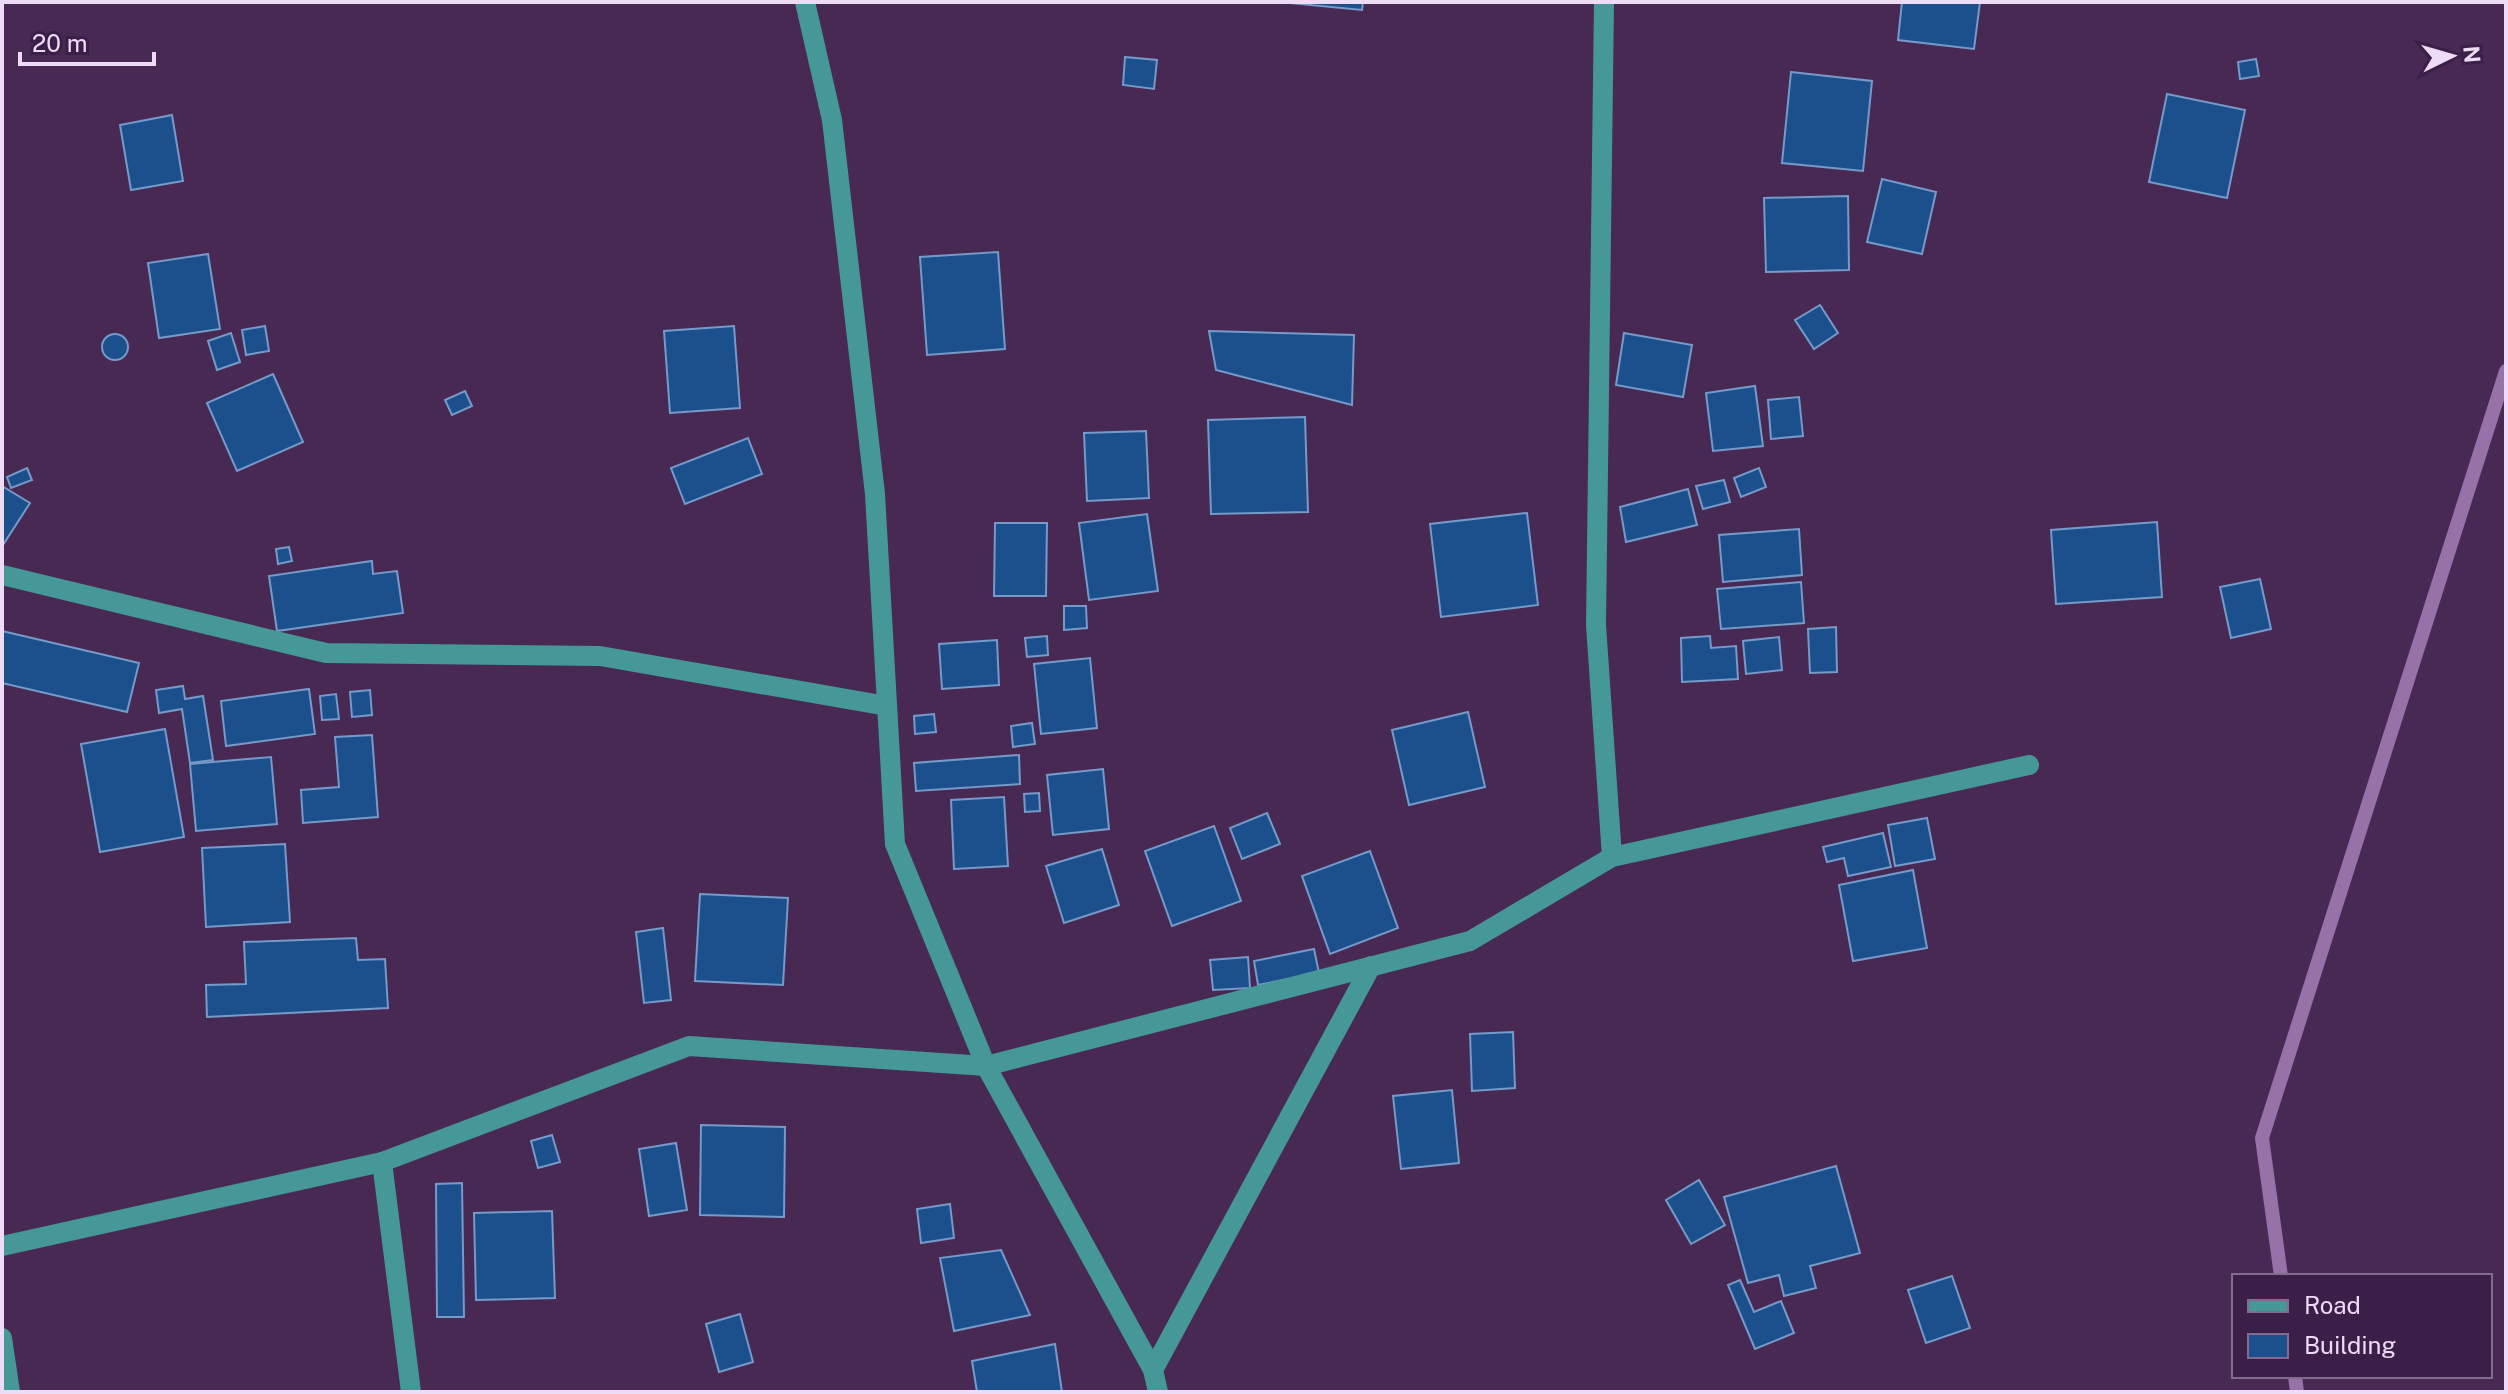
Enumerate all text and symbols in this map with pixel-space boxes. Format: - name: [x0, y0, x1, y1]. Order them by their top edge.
- scale bar: [20, 16, 154, 66]
- north arrow: [2412, 16, 2492, 96]
- text: 20 m: [32, 29, 88, 57]
- text: N: [2458, 45, 2486, 64]
- legend: [2232, 1274, 2492, 1378]
- text: Road: [2304, 1291, 2361, 1319]
- text: Building: [2304, 1331, 2396, 1359]

